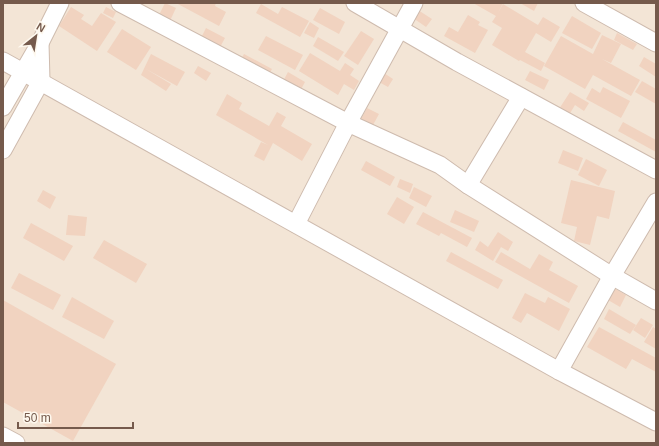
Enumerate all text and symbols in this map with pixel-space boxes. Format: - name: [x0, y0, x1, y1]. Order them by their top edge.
- north arrow: [16, 16, 56, 56]
- text: N: [35, 20, 47, 35]
- scale bar: [18, 404, 133, 430]
- text: 50 m: [24, 411, 51, 425]

